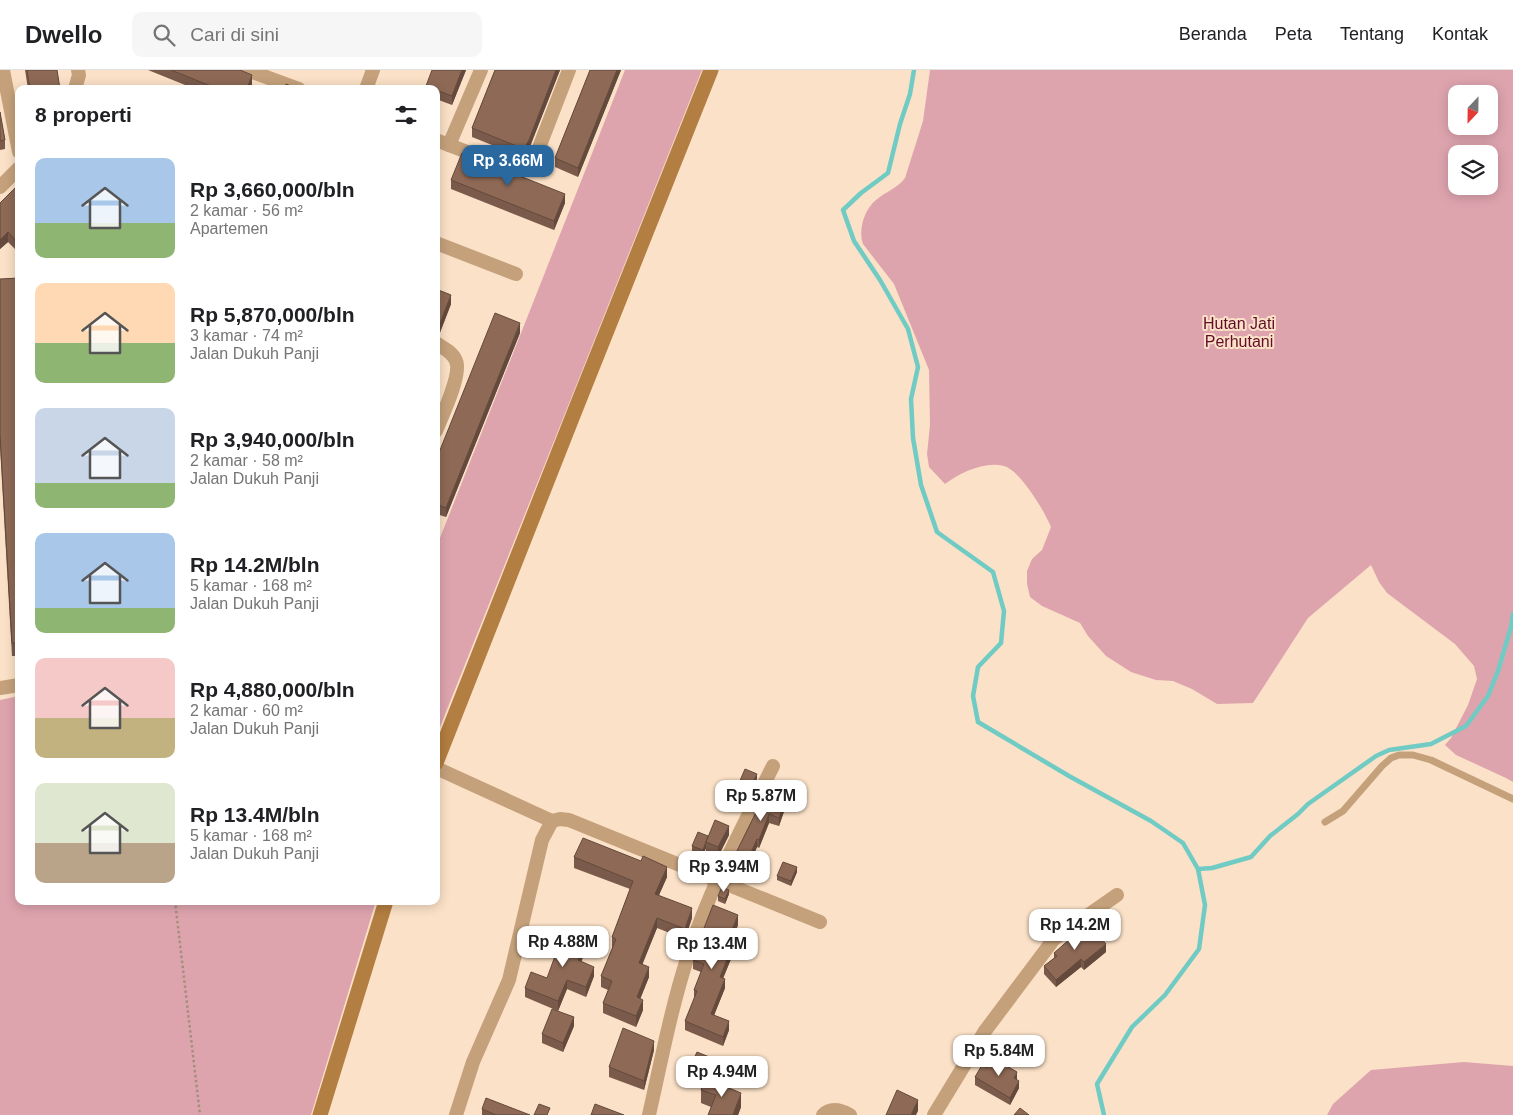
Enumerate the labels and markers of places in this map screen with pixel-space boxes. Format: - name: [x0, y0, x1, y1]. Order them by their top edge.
- pin: Rp 3.66M: [456, 144, 560, 187]
- pin: Rp 5.87M: [709, 780, 813, 822]
- pin: Rp 3.94M: [672, 850, 776, 893]
- pin: Rp 14.2M: [1023, 908, 1127, 951]
- pin: Rp 4.88M: [511, 926, 615, 968]
- pin: Rp 13.4M: [660, 928, 764, 970]
- pin: Rp 5.84M: [947, 1034, 1051, 1077]
- pin: Rp 4.94M: [670, 1056, 774, 1098]

